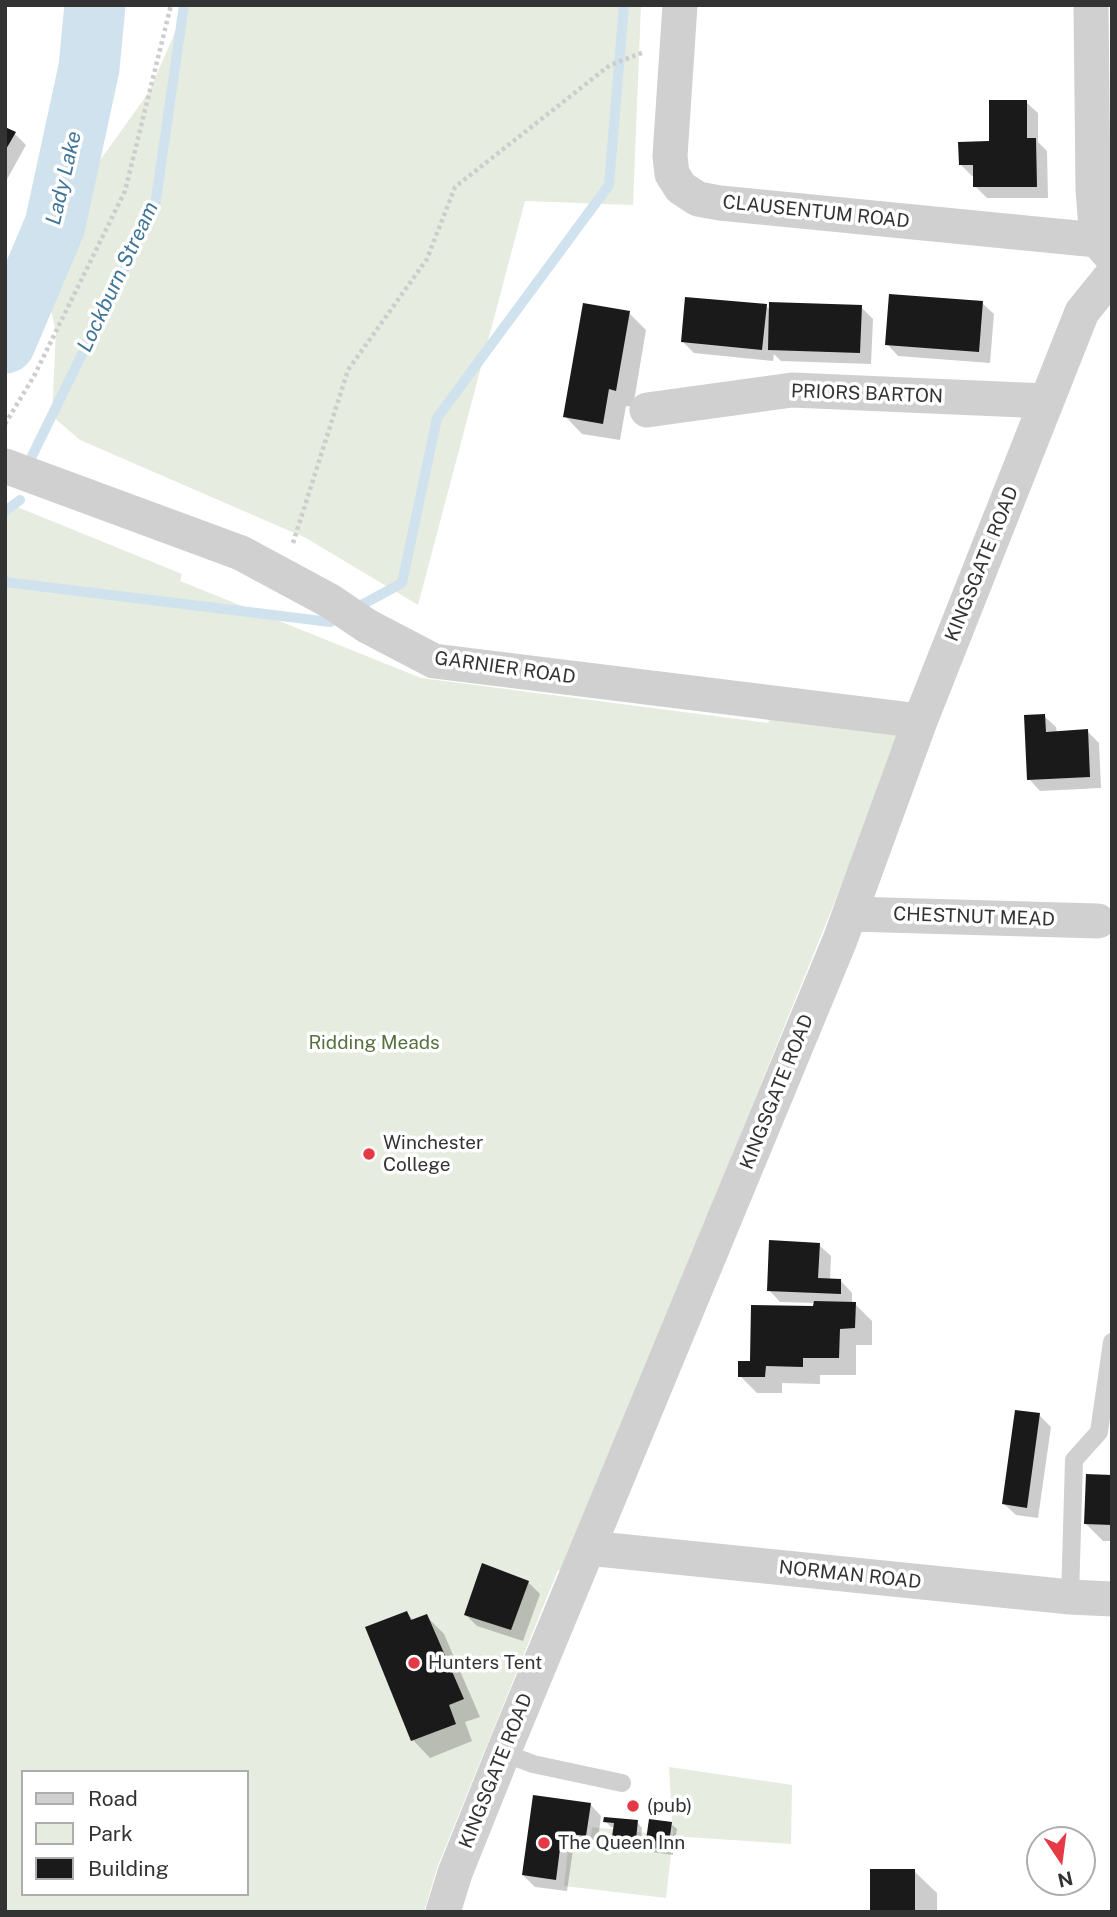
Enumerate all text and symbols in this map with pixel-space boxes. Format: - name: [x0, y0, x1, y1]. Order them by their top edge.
- water label: Lady Lake: [41, 129, 87, 227]
- street label: CLAUSENTUM ROAD: [721, 191, 911, 233]
- water label: Lockburn Stream: [72, 198, 164, 356]
- street label: PRIORS BARTON: [790, 380, 944, 408]
- street label: KINGSGATE ROAD: [941, 483, 1023, 645]
- street label: GARNIER ROAD: [433, 647, 577, 689]
- street label: CHESTNUT MEAD: [893, 903, 1055, 931]
- street label: KINGSGATE ROAD: [736, 1011, 818, 1173]
- park label: Ridding Meads: [308, 1032, 440, 1054]
- place label: Winchester College: [383, 1132, 483, 1176]
- marker: Winchester College: [361, 1146, 377, 1162]
- street label: NORMAN ROAD: [778, 1556, 922, 1594]
- place label: Hunters Tent: [428, 1652, 542, 1674]
- marker: Hunters Tent: [406, 1655, 422, 1671]
- street label: KINGSGATE ROAD: [455, 1690, 537, 1852]
- legend: [21, 1770, 248, 1896]
- text: Road: [88, 1786, 138, 1811]
- place label: (pub): [647, 1795, 692, 1817]
- marker: (pub): [625, 1798, 641, 1814]
- text: Park: [88, 1821, 133, 1846]
- north arrow: [1026, 1826, 1096, 1896]
- place label: The Queen Inn: [558, 1832, 685, 1854]
- marker: The Queen Inn: [536, 1835, 552, 1851]
- text: Building: [88, 1856, 169, 1881]
- text: N: [1056, 1867, 1075, 1892]

